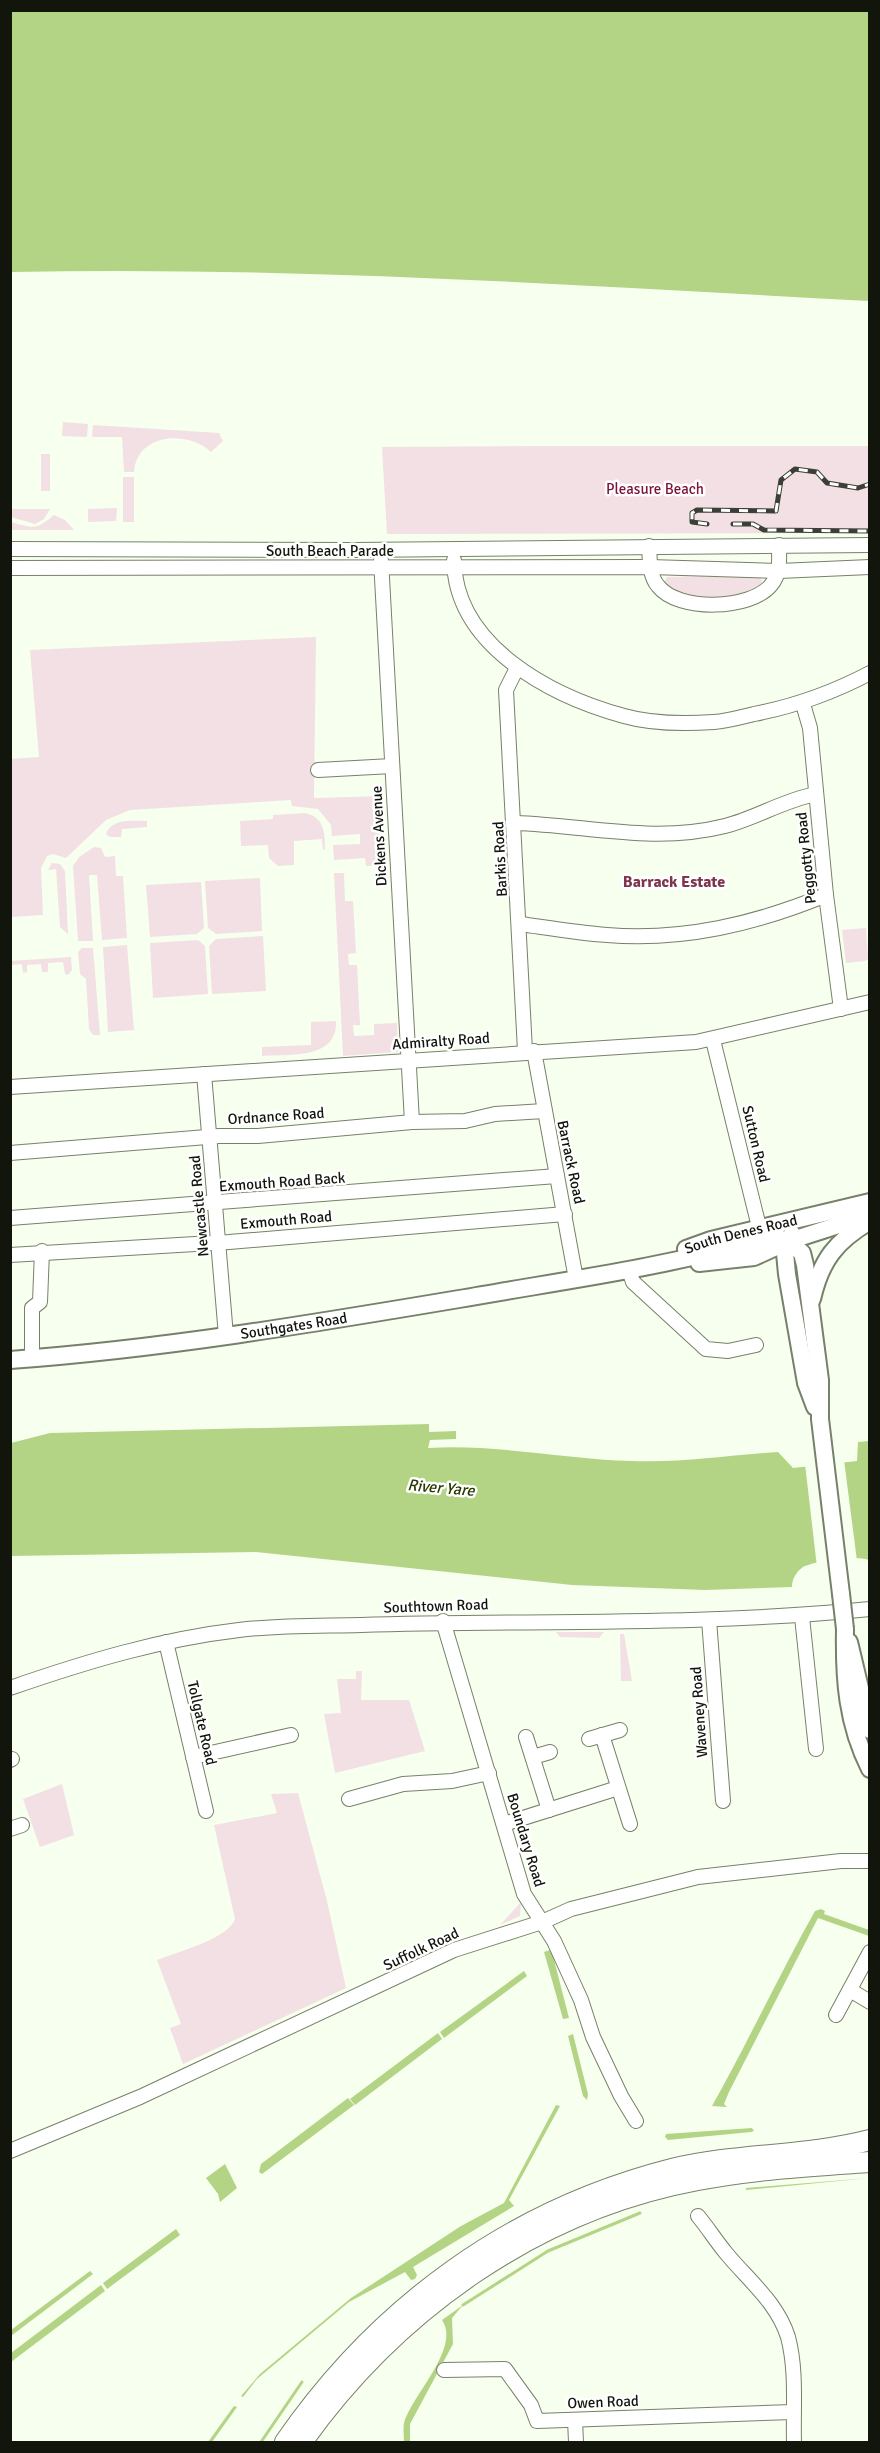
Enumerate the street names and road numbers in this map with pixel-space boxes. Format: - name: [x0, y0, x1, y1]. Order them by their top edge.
- street label: South Beach Parade: [266, 542, 394, 560]
- street label: Dickens Avenue: [367, 785, 391, 887]
- street label: Peggotty Road: [792, 811, 820, 905]
- street label: Barkis Road: [489, 821, 511, 897]
- street label: Admiralty Road: [392, 1029, 491, 1053]
- street label: Ordnance Road: [227, 1104, 325, 1128]
- street label: Sutton Road: [738, 1104, 774, 1184]
- street label: Barrack Road: [553, 1118, 589, 1206]
- street label: Newcastle Road: [186, 1154, 212, 1257]
- street label: Exmouth Road Back: [218, 1169, 346, 1195]
- street label: Exmouth Road: [239, 1207, 333, 1233]
- street label: South Denes Road: [682, 1211, 799, 1258]
- street label: Southgates Road: [239, 1309, 349, 1343]
- street label: Southtown Road: [383, 1595, 489, 1617]
- street label: Waveney Road: [687, 1666, 711, 1758]
- street label: Tollgate Road: [184, 1679, 220, 1767]
- street label: Boundary Road: [503, 1791, 549, 1889]
- street label: Suffolk Road: [380, 1924, 462, 1974]
- street label: Owen Road: [567, 2392, 639, 2412]

